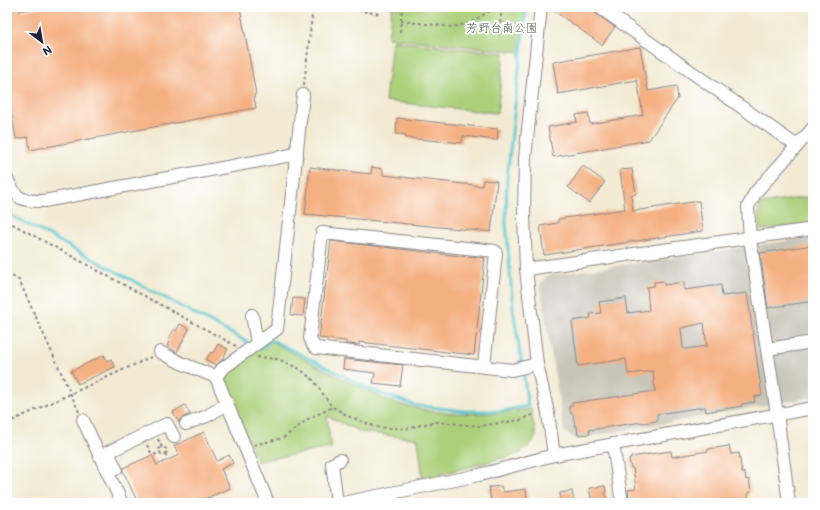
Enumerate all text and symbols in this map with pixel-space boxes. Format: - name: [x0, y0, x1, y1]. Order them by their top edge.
- park label: 芳野台南公園: [466, 21, 538, 36]
- north arrow: [22, 22, 62, 62]
- text: N: [40, 42, 54, 58]

